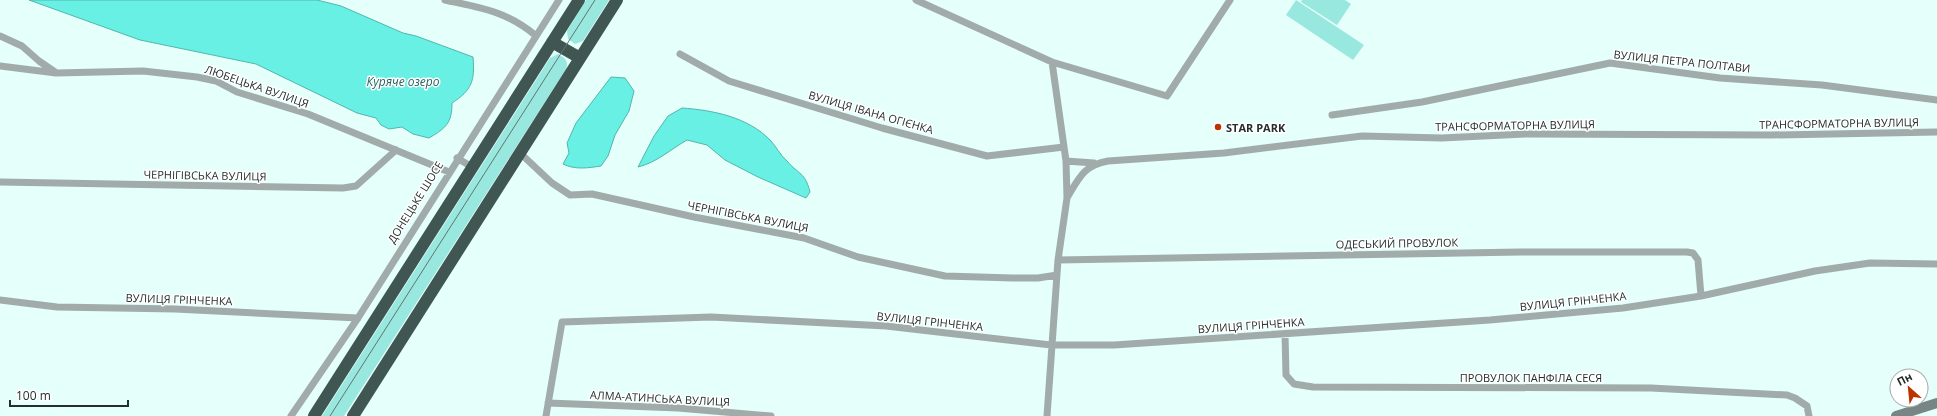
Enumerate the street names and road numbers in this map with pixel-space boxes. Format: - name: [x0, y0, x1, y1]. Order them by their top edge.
- street label: ВУЛИЦЯ ПЕТРА ПОЛТАВИ: [1613, 46, 1751, 76]
- street label: ЛЮБЕЦЬКА ВУЛИЦЯ: [203, 61, 311, 111]
- street label: ВУЛИЦЯ ІВАНА ОГІЄНКА: [807, 87, 935, 137]
- street label: ТРАНСФОРМАТОРНА ВУЛИЦЯ: [1759, 114, 1919, 132]
- street label: ТРАНСФОРМАТОРНА ВУЛИЦЯ: [1435, 116, 1595, 134]
- street label: ДОНЕЦЬКЕ ШОСЕ: [384, 158, 446, 246]
- street label: ЧЕРНІГІВСЬКА ВУЛИЦЯ: [143, 166, 267, 184]
- street label: ЧЕРНІГІВСЬКА ВУЛИЦЯ: [686, 197, 810, 235]
- street label: ОДЕСЬКИЙ ПРОВУЛОК: [1336, 234, 1459, 252]
- street label: ВУЛИЦЯ ГРІНЧЕНКА: [1519, 288, 1627, 314]
- street label: ВУЛИЦЯ ГРІНЧЕНКА: [125, 290, 233, 308]
- street label: ВУЛИЦЯ ГРІНЧЕНКА: [876, 308, 984, 334]
- street label: ВУЛИЦЯ ГРІНЧЕНКА: [1197, 314, 1305, 336]
- street label: ПРОВУЛОК ПАНФІЛА СЕСЯ: [1460, 370, 1602, 385]
- street label: АЛМА-АТИНСЬКА ВУЛИЦЯ: [590, 387, 730, 409]

